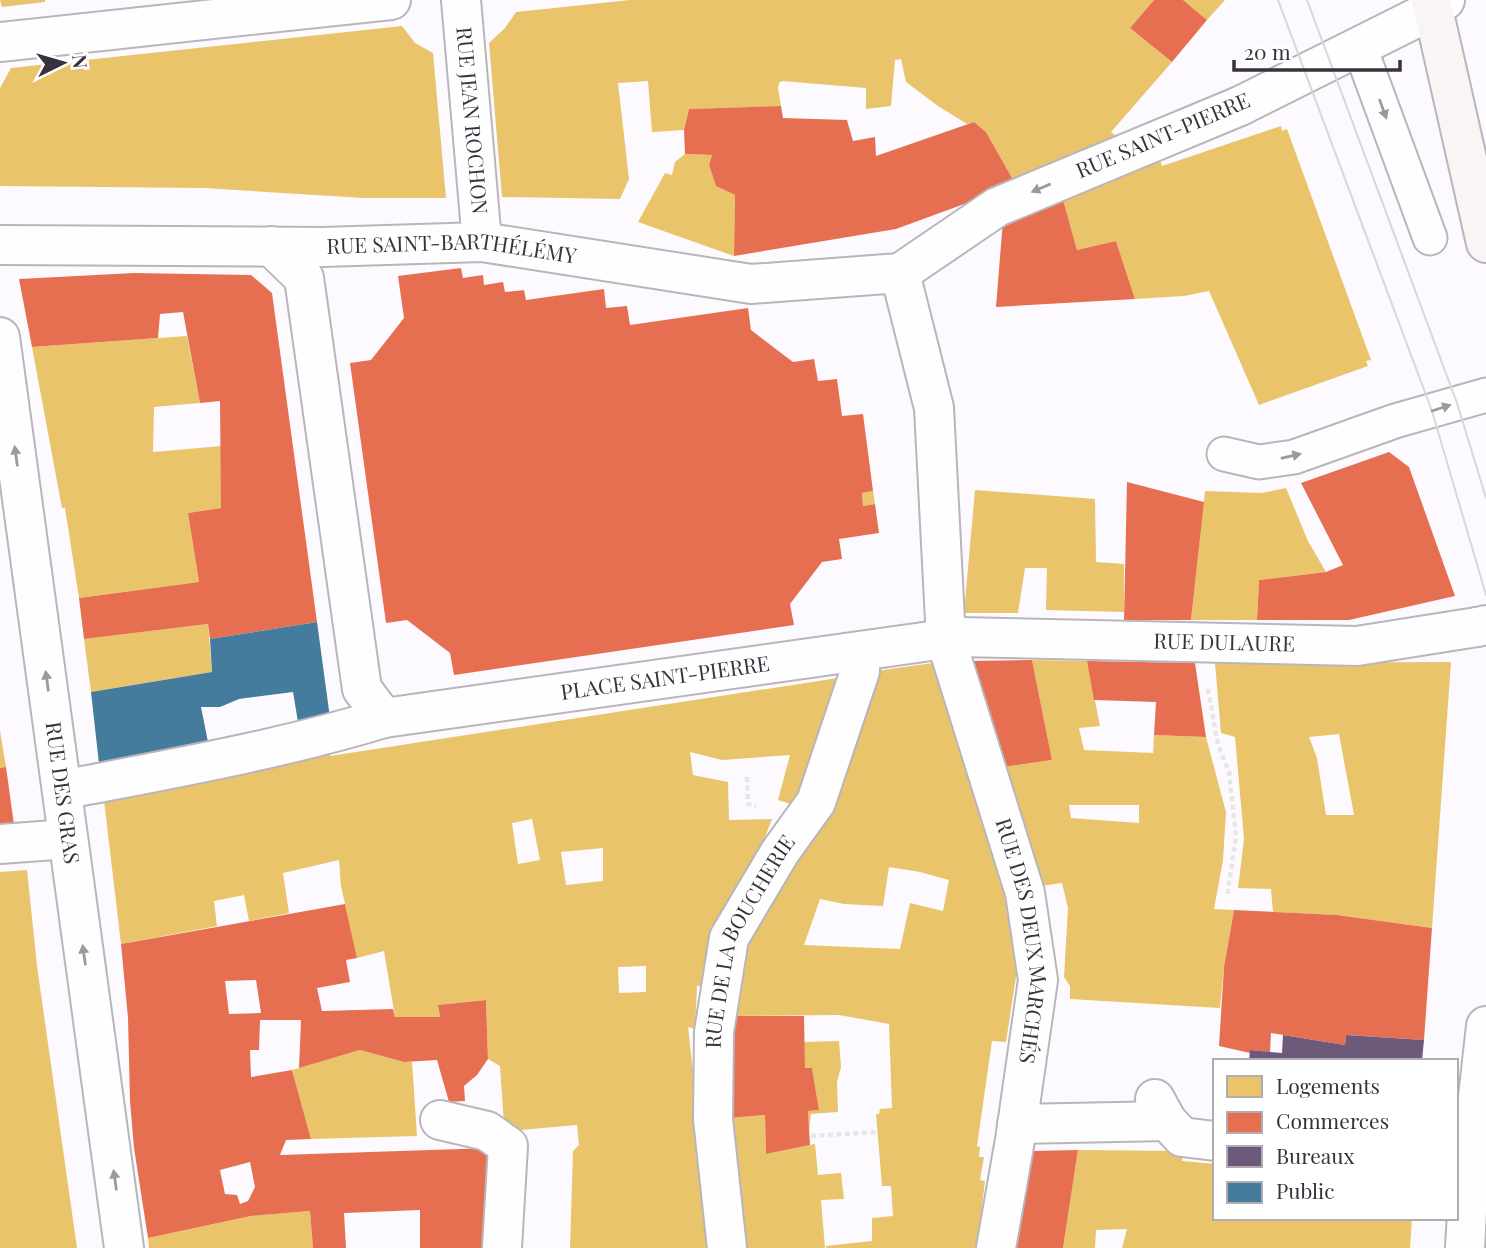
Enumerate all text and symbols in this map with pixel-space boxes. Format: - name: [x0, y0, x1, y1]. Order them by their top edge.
- street label: RUE JEAN ROCHON: [451, 26, 496, 215]
- north arrow: [28, 28, 98, 98]
- scale bar: [1234, 28, 1400, 72]
- text: 20 m: [1244, 37, 1291, 65]
- text: N: [67, 53, 95, 70]
- street label: RUE SAINT-PIERRE: [1071, 85, 1253, 183]
- one-way arrow: [1377, 99, 1388, 120]
- one-way arrow: [1031, 183, 1052, 194]
- street label: RUE SAINT-BARTHÉLÉMY: [326, 226, 579, 269]
- one-way arrow: [1430, 402, 1451, 413]
- one-way arrow: [11, 444, 22, 466]
- one-way arrow: [1280, 451, 1302, 462]
- street label: RUE DULAURE: [1153, 625, 1295, 657]
- street label: PLACE SAINT-PIERRE: [559, 648, 771, 705]
- one-way arrow: [41, 670, 52, 692]
- street label: RUE DES GRAS: [40, 720, 88, 865]
- street label: RUE DES DEUX MARCHÉS: [990, 814, 1054, 1066]
- street label: RUE DE LA BOUCHERIE: [698, 828, 800, 1048]
- one-way arrow: [78, 944, 89, 966]
- legend: [1213, 1059, 1458, 1220]
- text: Logements: [1276, 1071, 1380, 1099]
- text: Commerces: [1276, 1106, 1389, 1134]
- text: Bureaux: [1276, 1141, 1354, 1169]
- one-way arrow: [109, 1169, 120, 1191]
- text: Public: [1276, 1176, 1334, 1204]

